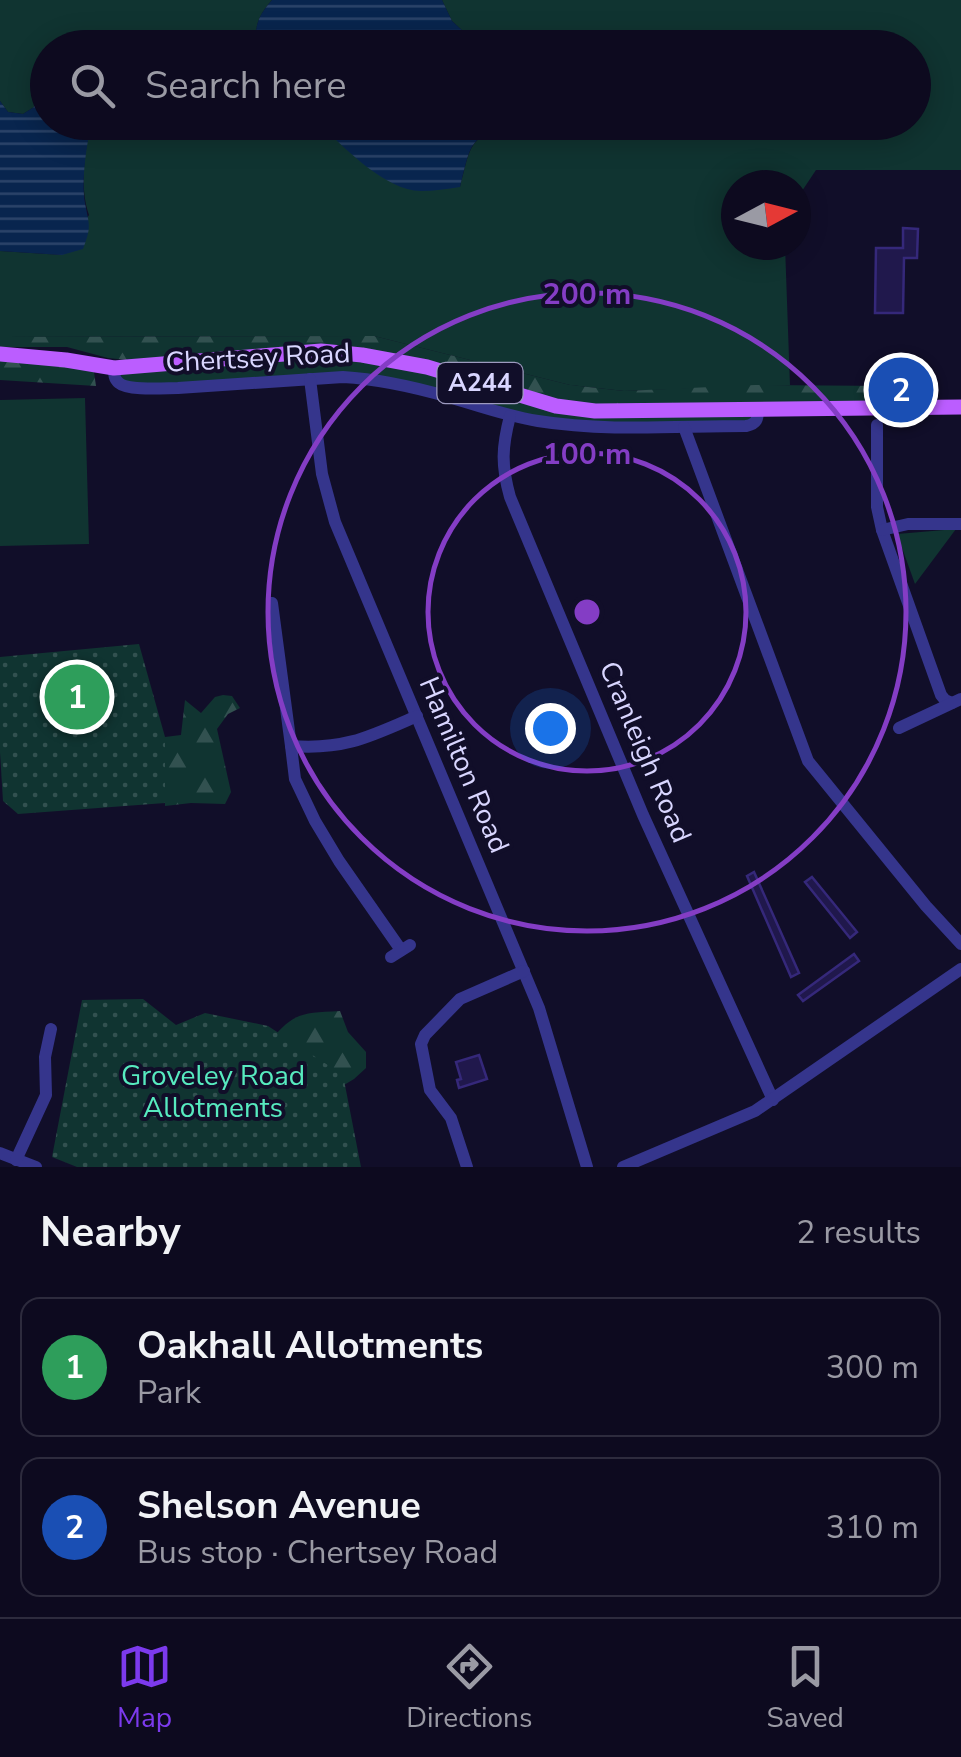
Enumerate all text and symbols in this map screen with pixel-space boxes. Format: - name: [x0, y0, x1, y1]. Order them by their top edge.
- search box: [30, 30, 931, 140]
- icon: search: [65, 58, 120, 113]
- text: Search here: [145, 60, 346, 111]
- north arrow: [721, 170, 811, 260]
- text: 200 m: [543, 274, 631, 315]
- street label: Chertsey Road: [165, 334, 351, 382]
- pin: 2: [868, 352, 934, 428]
- road number: A244: [438, 363, 522, 403]
- text: 100 m: [543, 434, 631, 475]
- centre of rings: [569, 594, 605, 630]
- street label: Cranleigh Road: [590, 655, 700, 849]
- pin: 1: [44, 660, 110, 734]
- street label: Hamilton Road: [410, 671, 518, 859]
- your location: [525, 703, 576, 754]
- park label: Groveley Road Allotments: [121, 1057, 305, 1127]
- text: Nearby: [40, 1204, 181, 1261]
- text: 2 results: [796, 1211, 921, 1254]
- text: Oakhall Allotments: [137, 1320, 483, 1371]
- text: 1: [65, 1346, 84, 1389]
- text: 300 m: [826, 1346, 919, 1389]
- text: Park: [137, 1371, 201, 1414]
- text: Shelson Avenue: [137, 1480, 421, 1531]
- text: 2: [65, 1506, 84, 1549]
- text: 310 m: [826, 1506, 919, 1549]
- text: Bus stop · Chertsey Road: [137, 1531, 498, 1574]
- tab: Map: [117, 1639, 172, 1737]
- tab: Directions: [406, 1639, 532, 1737]
- tab: Saved: [767, 1639, 844, 1737]

